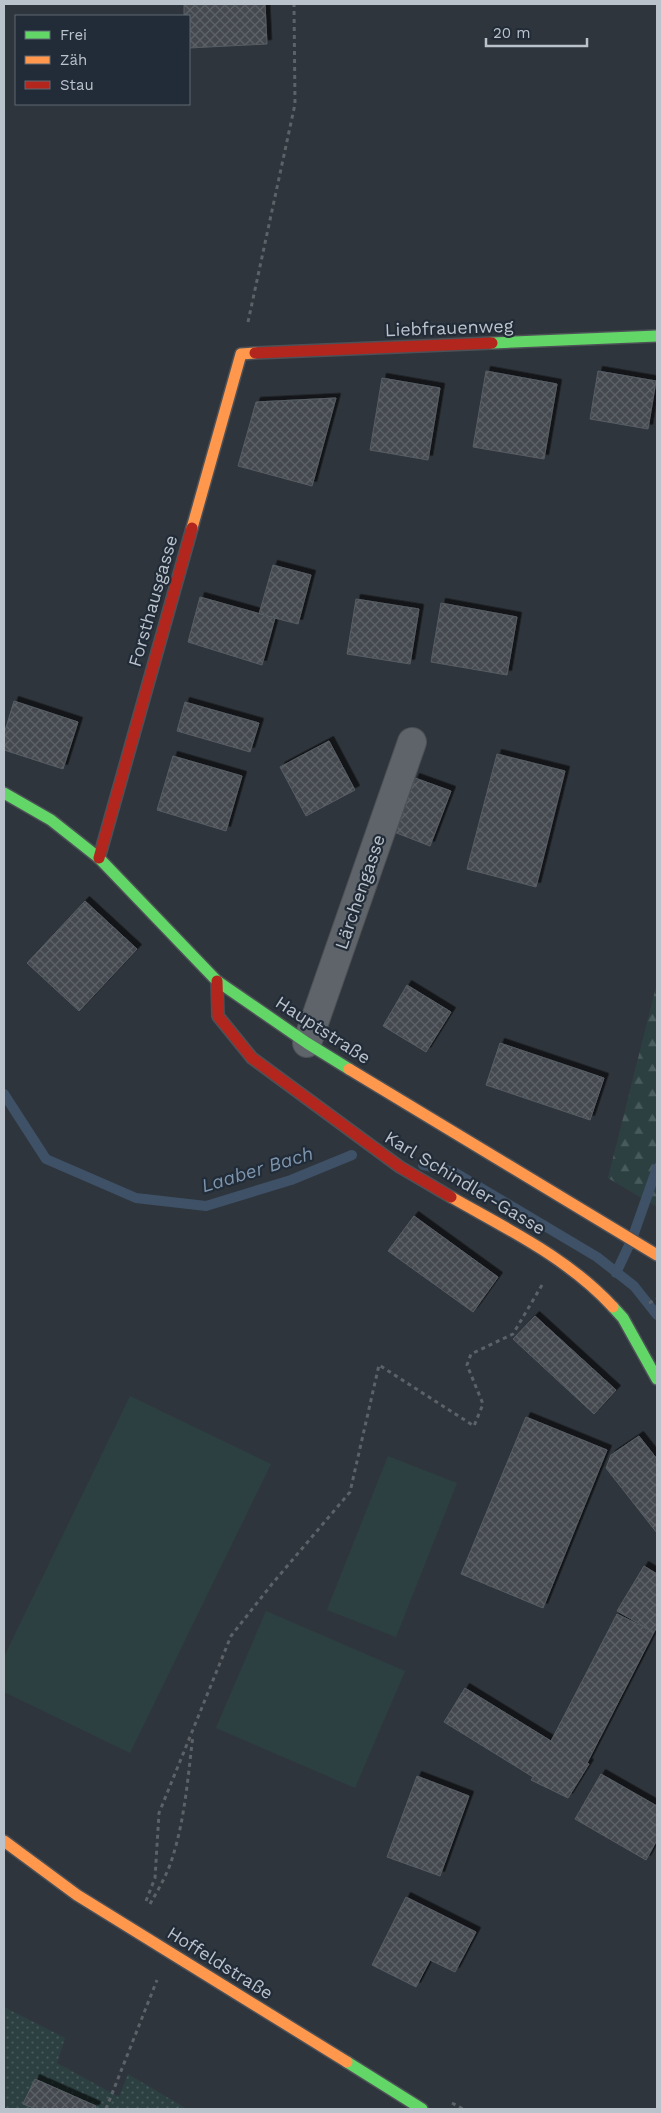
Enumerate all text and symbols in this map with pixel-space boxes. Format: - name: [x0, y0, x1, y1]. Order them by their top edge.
- legend: [15, 15, 190, 105]
- scale bar: [486, 15, 587, 47]
- text: 20 m: [493, 24, 531, 42]
- text: Frei: [60, 26, 87, 44]
- text: Zäh: [60, 51, 87, 69]
- text: Stau: [60, 76, 94, 94]
- street label: Liebfrauenweg: [384, 315, 514, 340]
- street label: Forsthausgasse: [124, 533, 181, 669]
- street label: Lärchengasse: [330, 832, 389, 952]
- street label: Hauptstraße: [272, 991, 375, 1068]
- street label: Karl Schindler-Gasse: [381, 1126, 549, 1239]
- water label: Laaber Bach: [198, 1142, 316, 1197]
- street label: Hoffeldstraße: [164, 1922, 277, 2003]

